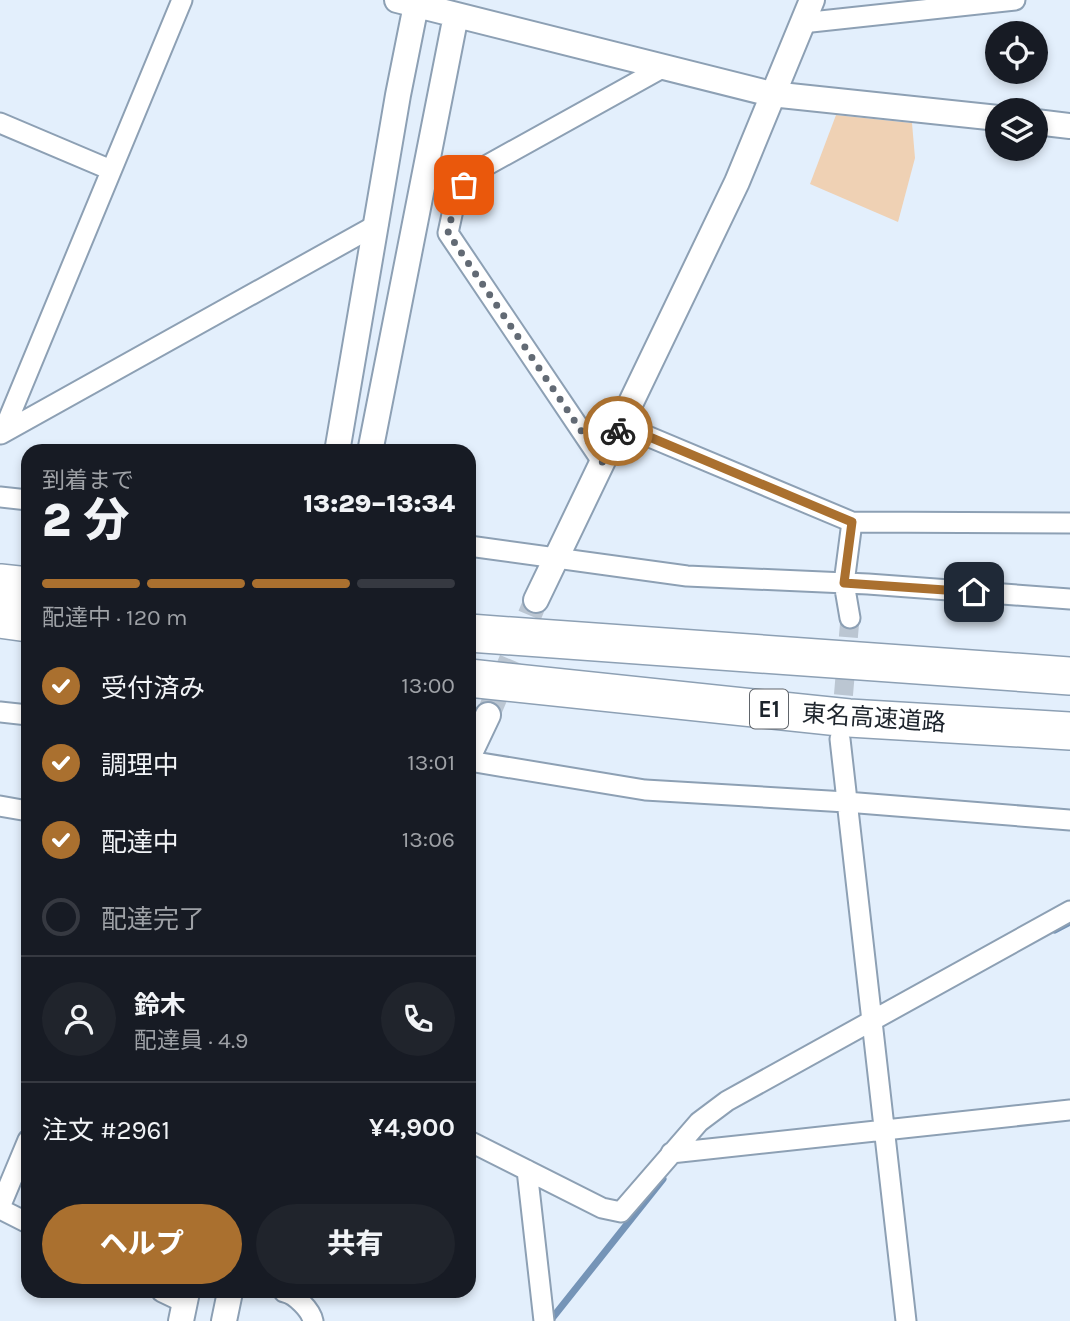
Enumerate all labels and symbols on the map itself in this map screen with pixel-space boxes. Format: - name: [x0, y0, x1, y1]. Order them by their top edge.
- pin: [434, 155, 494, 215]
- courier: [583, 396, 653, 466]
- pin: [944, 562, 1004, 622]
- road number: E1: [750, 690, 788, 729]
- street label: 東名高速道路: [801, 699, 947, 737]

